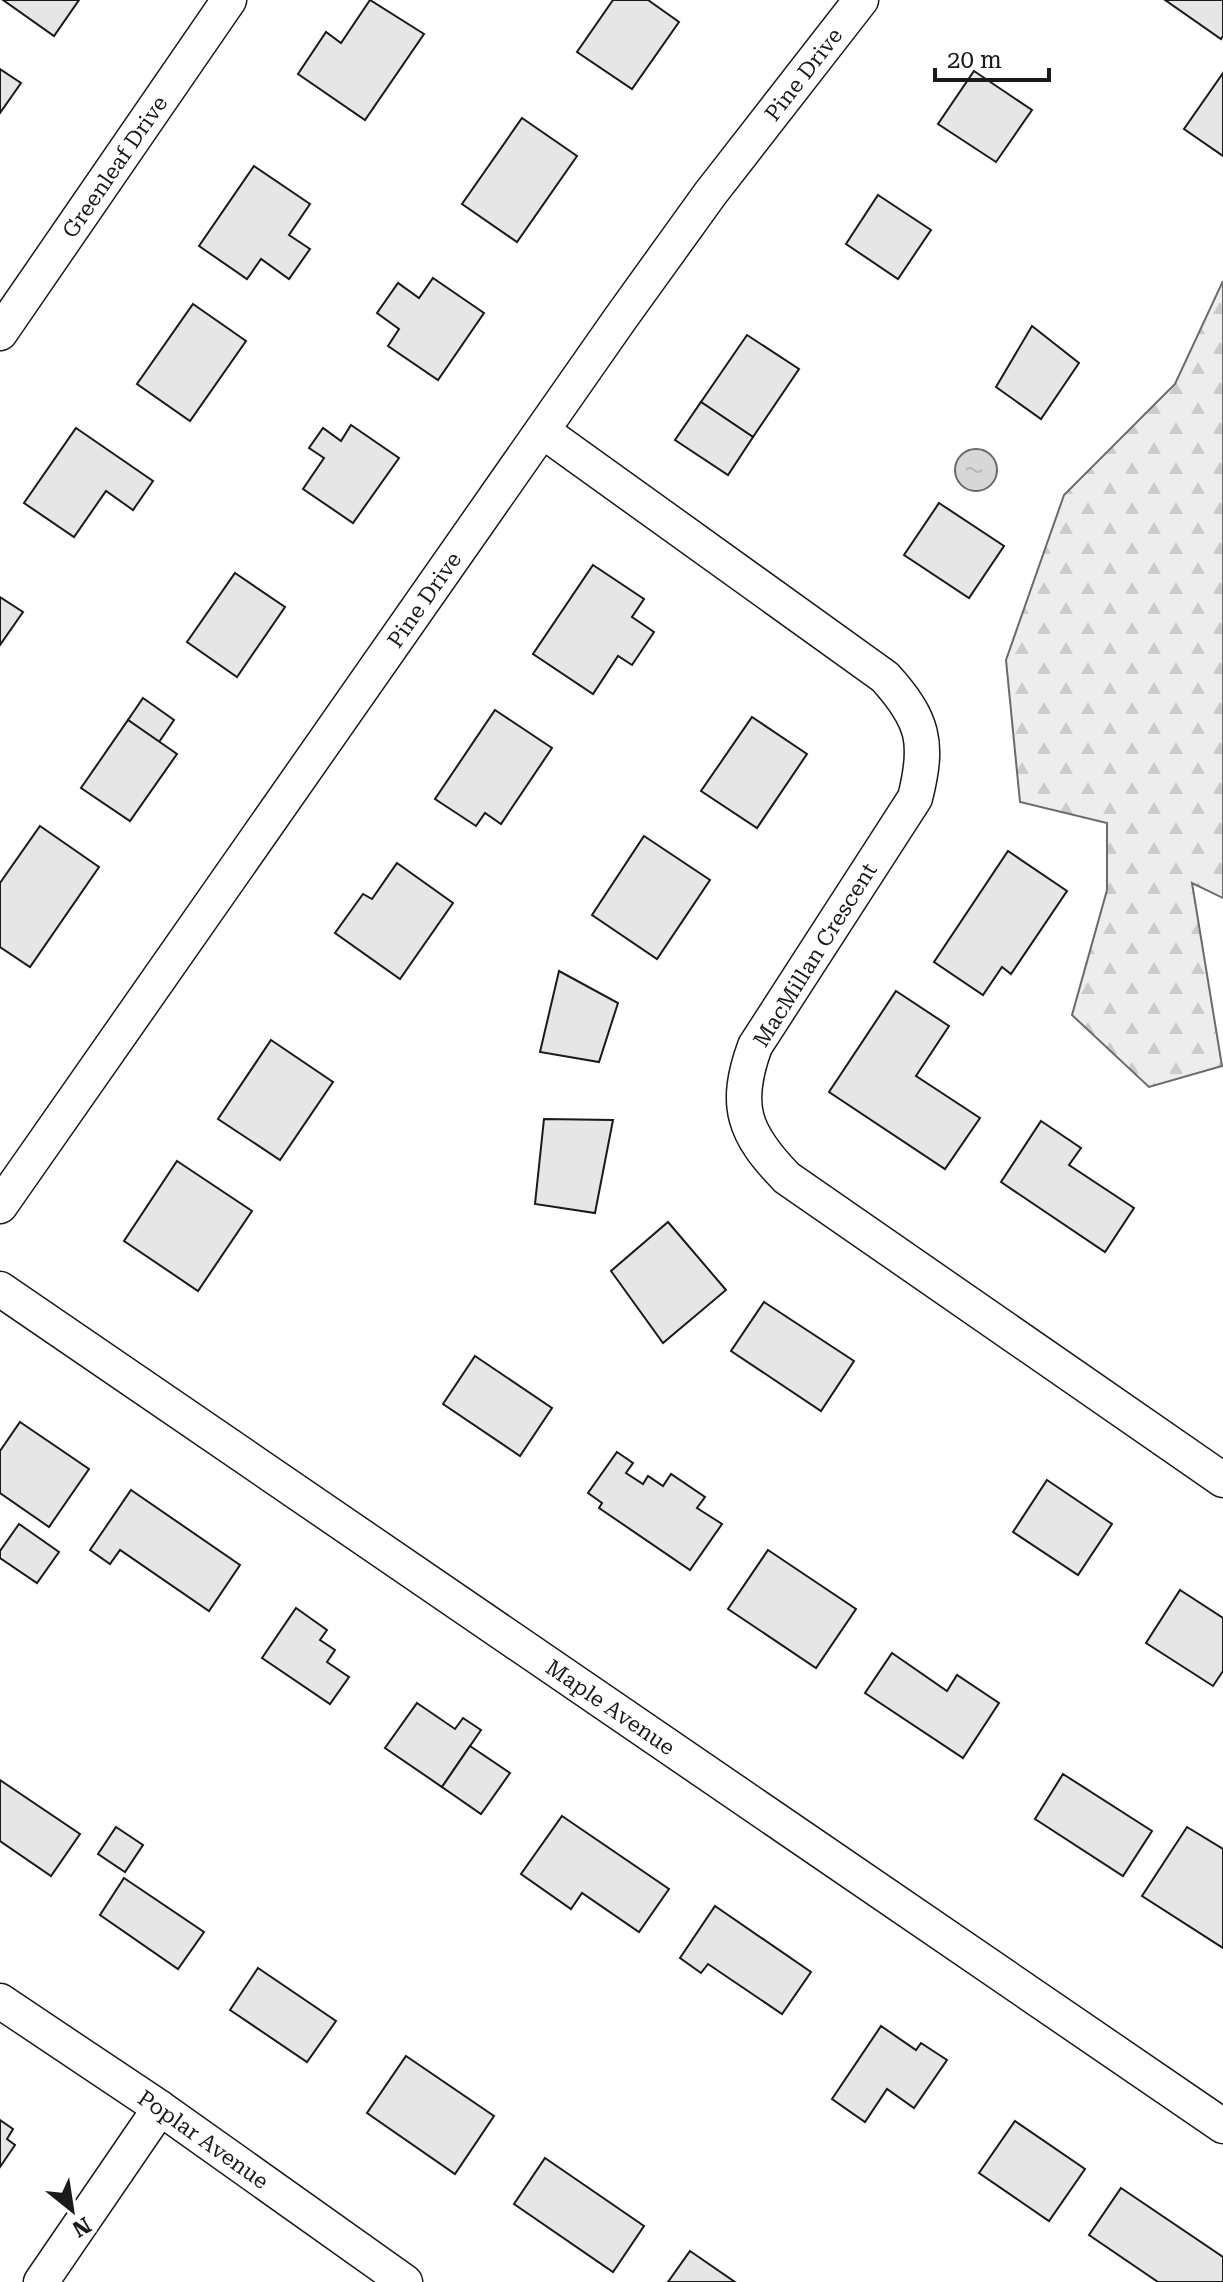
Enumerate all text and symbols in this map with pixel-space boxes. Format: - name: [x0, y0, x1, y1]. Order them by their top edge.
- street label: Pine Drive: [759, 23, 847, 126]
- scale bar: [935, 32, 1049, 82]
- text: 20 m: [947, 46, 1002, 74]
- street label: Greenleaf Drive: [57, 91, 172, 242]
- street label: Pine Drive: [382, 547, 466, 652]
- street label: MacMillan Crescent: [748, 859, 882, 1051]
- street label: Maple Avenue: [542, 1654, 680, 1760]
- street label: Poplar Avenue: [134, 2085, 274, 2194]
- north arrow: [32, 2170, 112, 2250]
- text: N: [68, 2212, 95, 2242]

